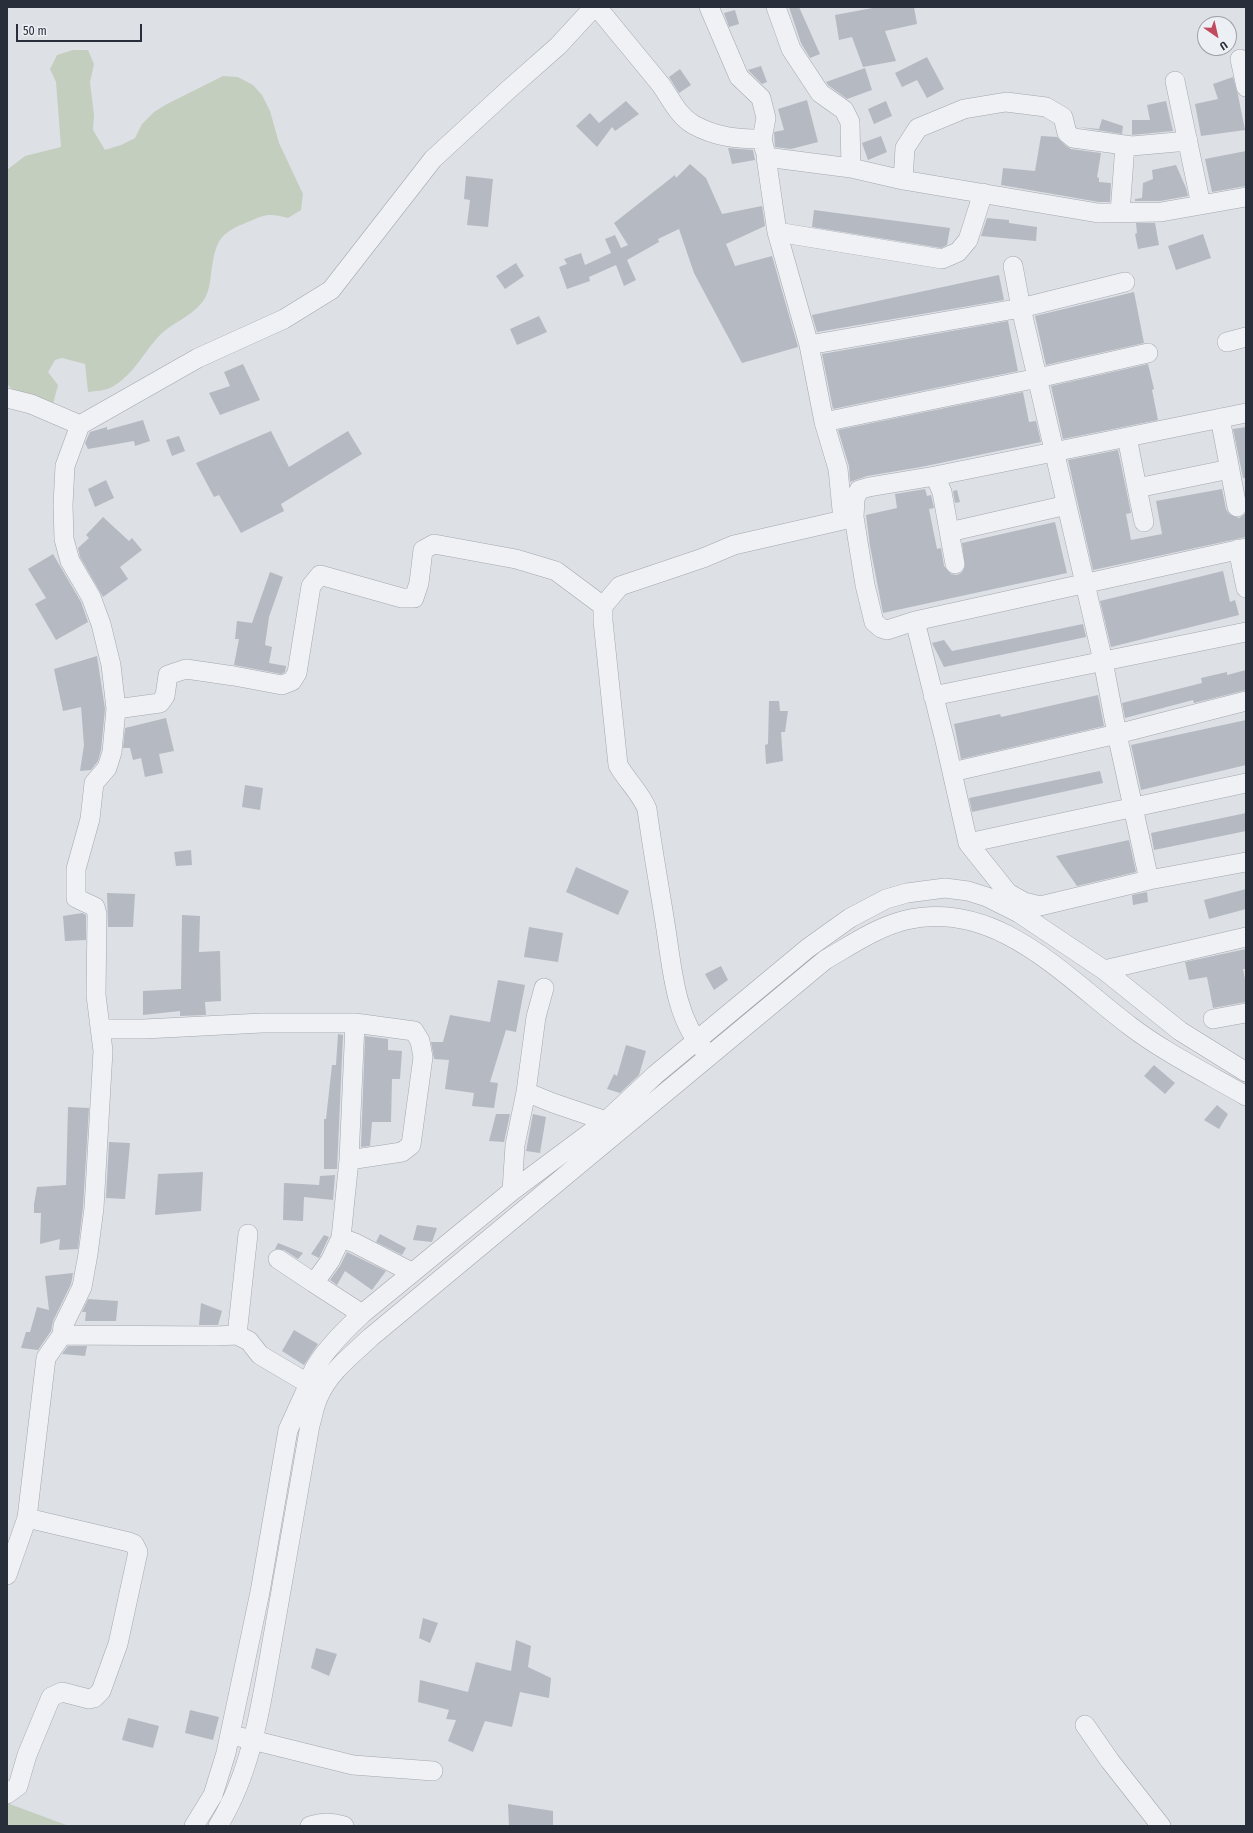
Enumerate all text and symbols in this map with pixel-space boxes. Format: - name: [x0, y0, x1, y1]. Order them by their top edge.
- scale bar: [18, 16, 144, 42]
- north arrow: [1197, 16, 1237, 56]
- text: 50 m: [23, 24, 47, 38]
- text: U: [1217, 38, 1230, 53]

